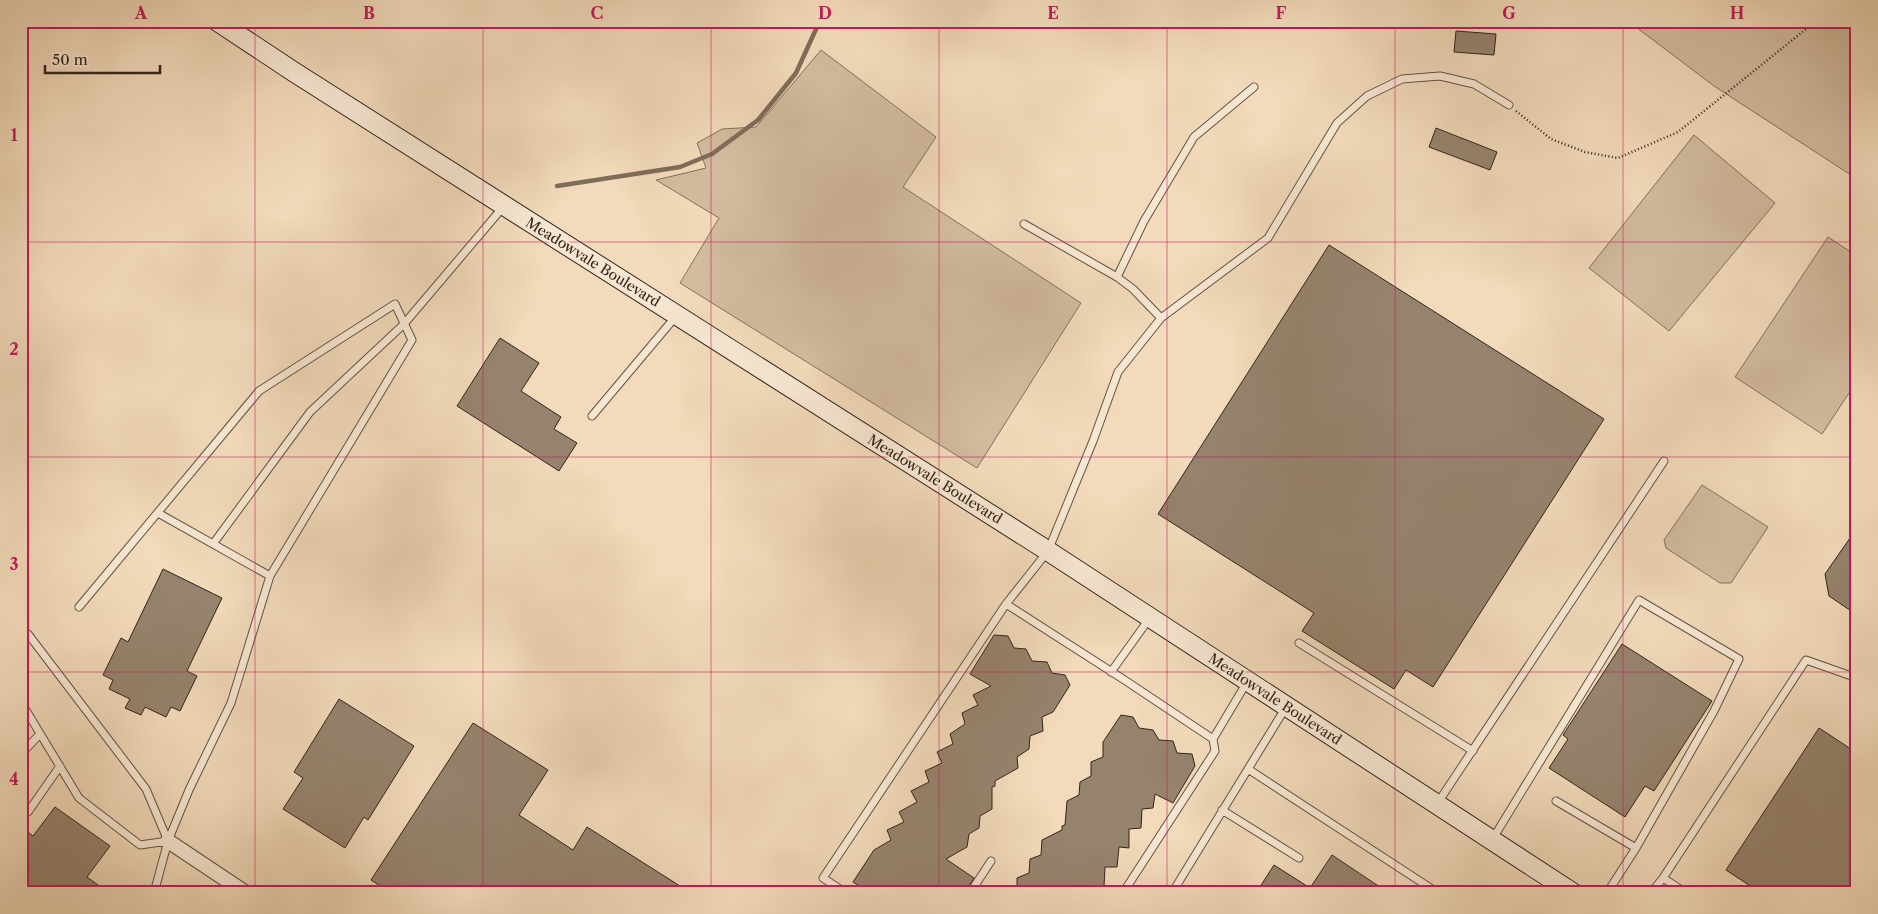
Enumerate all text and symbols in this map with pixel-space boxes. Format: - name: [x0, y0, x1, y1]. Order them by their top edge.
- text: A: [134, 3, 148, 23]
- text: B: [363, 3, 375, 23]
- text: C: [591, 3, 603, 23]
- text: D: [818, 3, 832, 23]
- text: E: [1047, 3, 1059, 23]
- text: F: [1276, 3, 1287, 23]
- text: G: [1502, 3, 1516, 23]
- text: H: [1730, 3, 1744, 23]
- scale bar: [45, 42, 160, 74]
- text: 50 m: [52, 50, 88, 69]
- text: 1: [10, 125, 18, 145]
- street label: Meadowvale Boulevard: [522, 213, 664, 311]
- text: 2: [9, 339, 19, 359]
- street label: Meadowvale Boulevard: [864, 430, 1006, 528]
- text: 3: [9, 554, 19, 574]
- street label: Meadowvale Boulevard: [1205, 649, 1345, 749]
- text: 4: [9, 769, 19, 789]

